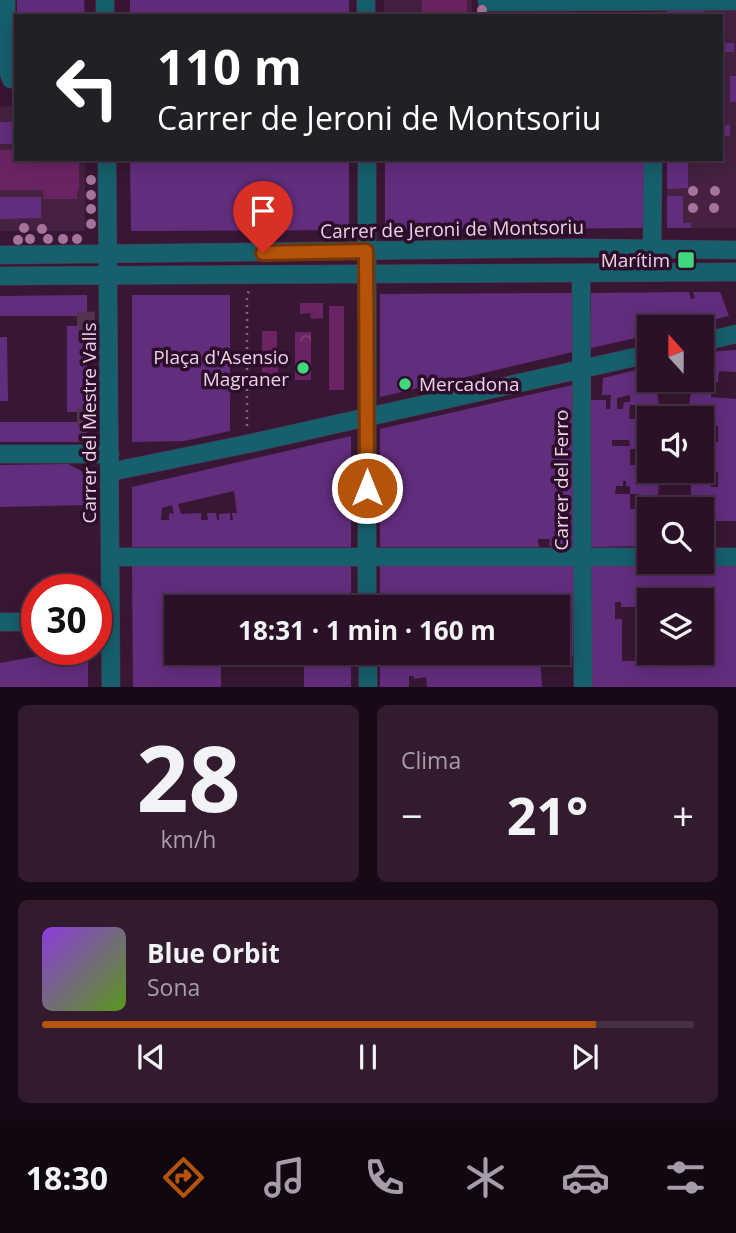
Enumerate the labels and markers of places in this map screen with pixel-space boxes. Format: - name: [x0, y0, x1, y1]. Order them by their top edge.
- pin: [233, 181, 293, 253]
- place label: Marítim: [601, 247, 670, 273]
- marker: Marítim: [676, 250, 696, 270]
- place label: Plaça d'Asensio Magraner: [153, 344, 289, 392]
- marker: Plaça d'Asensio Magraner: [295, 360, 311, 376]
- place label: Mercadona: [419, 371, 519, 397]
- marker: Mercadona: [397, 376, 413, 392]

